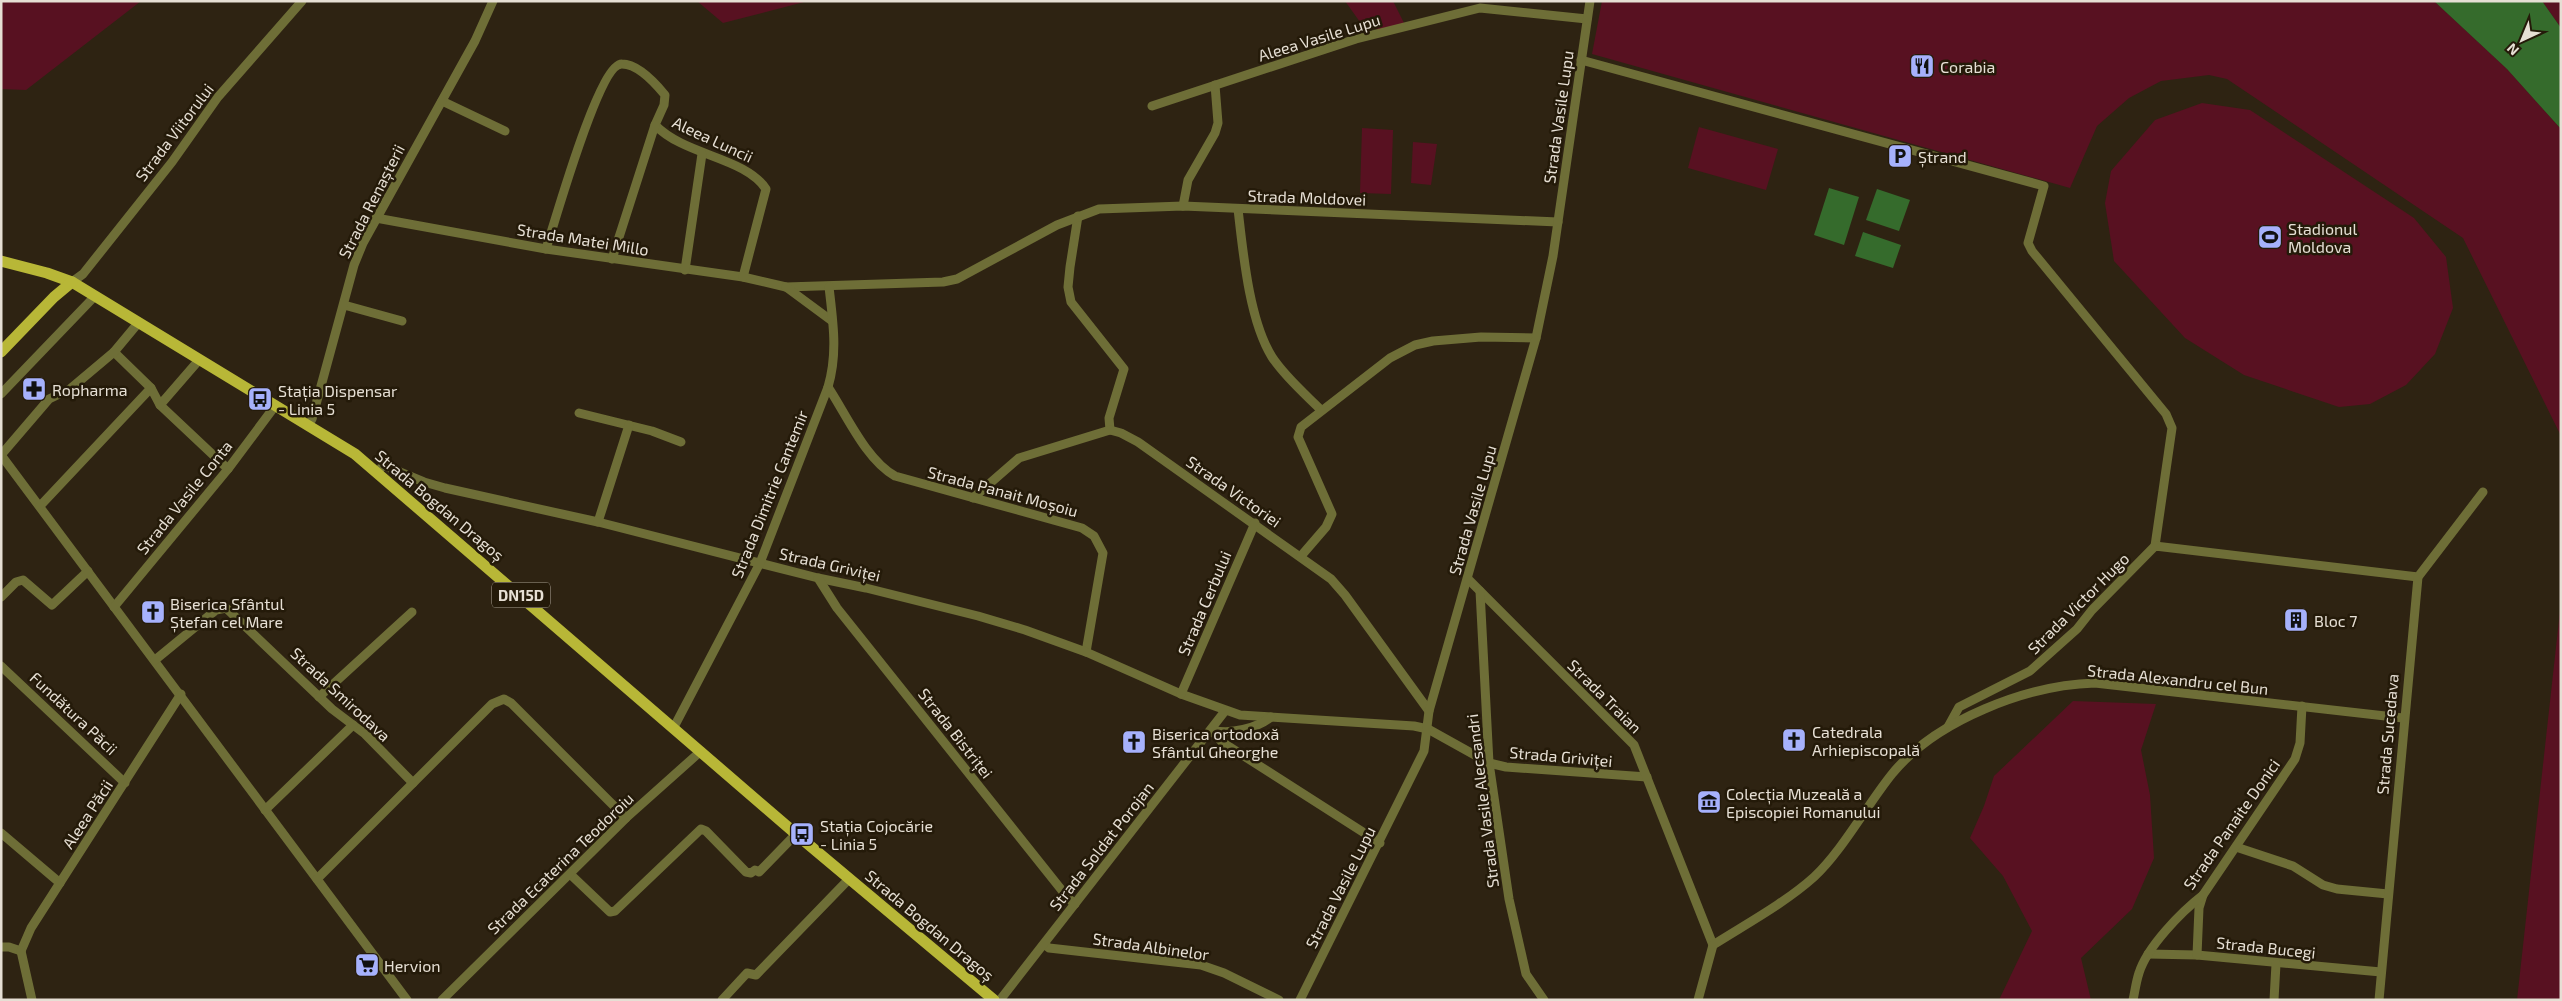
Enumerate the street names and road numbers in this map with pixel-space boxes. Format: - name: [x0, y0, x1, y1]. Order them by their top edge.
- street label: Aleea Vasile Lupu: [1256, 9, 1382, 65]
- street label: Strada Vasile Lupu: [1539, 49, 1577, 185]
- street label: Strada Viitorului: [131, 79, 217, 185]
- street label: Aleea Luncii: [670, 112, 756, 166]
- street label: Strada Renașterii: [334, 141, 410, 262]
- street label: Strada Moldovei: [1247, 185, 1367, 209]
- street label: Strada Matei Millo: [516, 219, 650, 259]
- street label: Strada Dimitrie Cantemir: [727, 407, 812, 581]
- street label: Strada Vasile Conta: [132, 436, 236, 558]
- street label: Strada Vasile Lupu: [1444, 443, 1500, 577]
- street label: Strada Bogdan Dragoș: [370, 446, 508, 566]
- street label: Strada Victoriei: [1183, 451, 1285, 531]
- street label: Strada Panait Moșoiu: [925, 462, 1080, 522]
- street label: Strada Griviței: [777, 543, 882, 587]
- street label: Strada Cerbului: [1173, 548, 1235, 658]
- street label: Strada Victor Hugo: [2023, 548, 2133, 658]
- road number: DN15D: [492, 582, 550, 608]
- street label: Strada Smirodava: [287, 643, 395, 745]
- street label: Strada Traian: [1564, 655, 1646, 737]
- street label: Strada Alexandru cel Bun: [2087, 660, 2269, 698]
- street label: Fundătura Păcii: [26, 668, 122, 758]
- street label: Strada Sucedava: [2372, 673, 2402, 795]
- street label: Strada Bistriței: [913, 684, 997, 783]
- street label: Strada Vasile Alecsandri: [1462, 713, 1502, 889]
- street label: Strada Griviței: [1509, 742, 1613, 772]
- street label: Strada Panaite Donici: [2179, 755, 2283, 893]
- street label: Aleea Păcii: [58, 776, 116, 852]
- street label: Strada Soldat Porojan: [1045, 778, 1158, 915]
- street label: Strada Ecaterina Teodoroiu: [483, 788, 637, 938]
- street label: Strada Vasile Lupu: [1301, 823, 1379, 951]
- street label: Strada Bogdan Dragoș: [860, 866, 998, 986]
- street label: Strada Albinelor: [1092, 928, 1211, 964]
- street label: Strada Bucegi: [2215, 932, 2317, 962]

